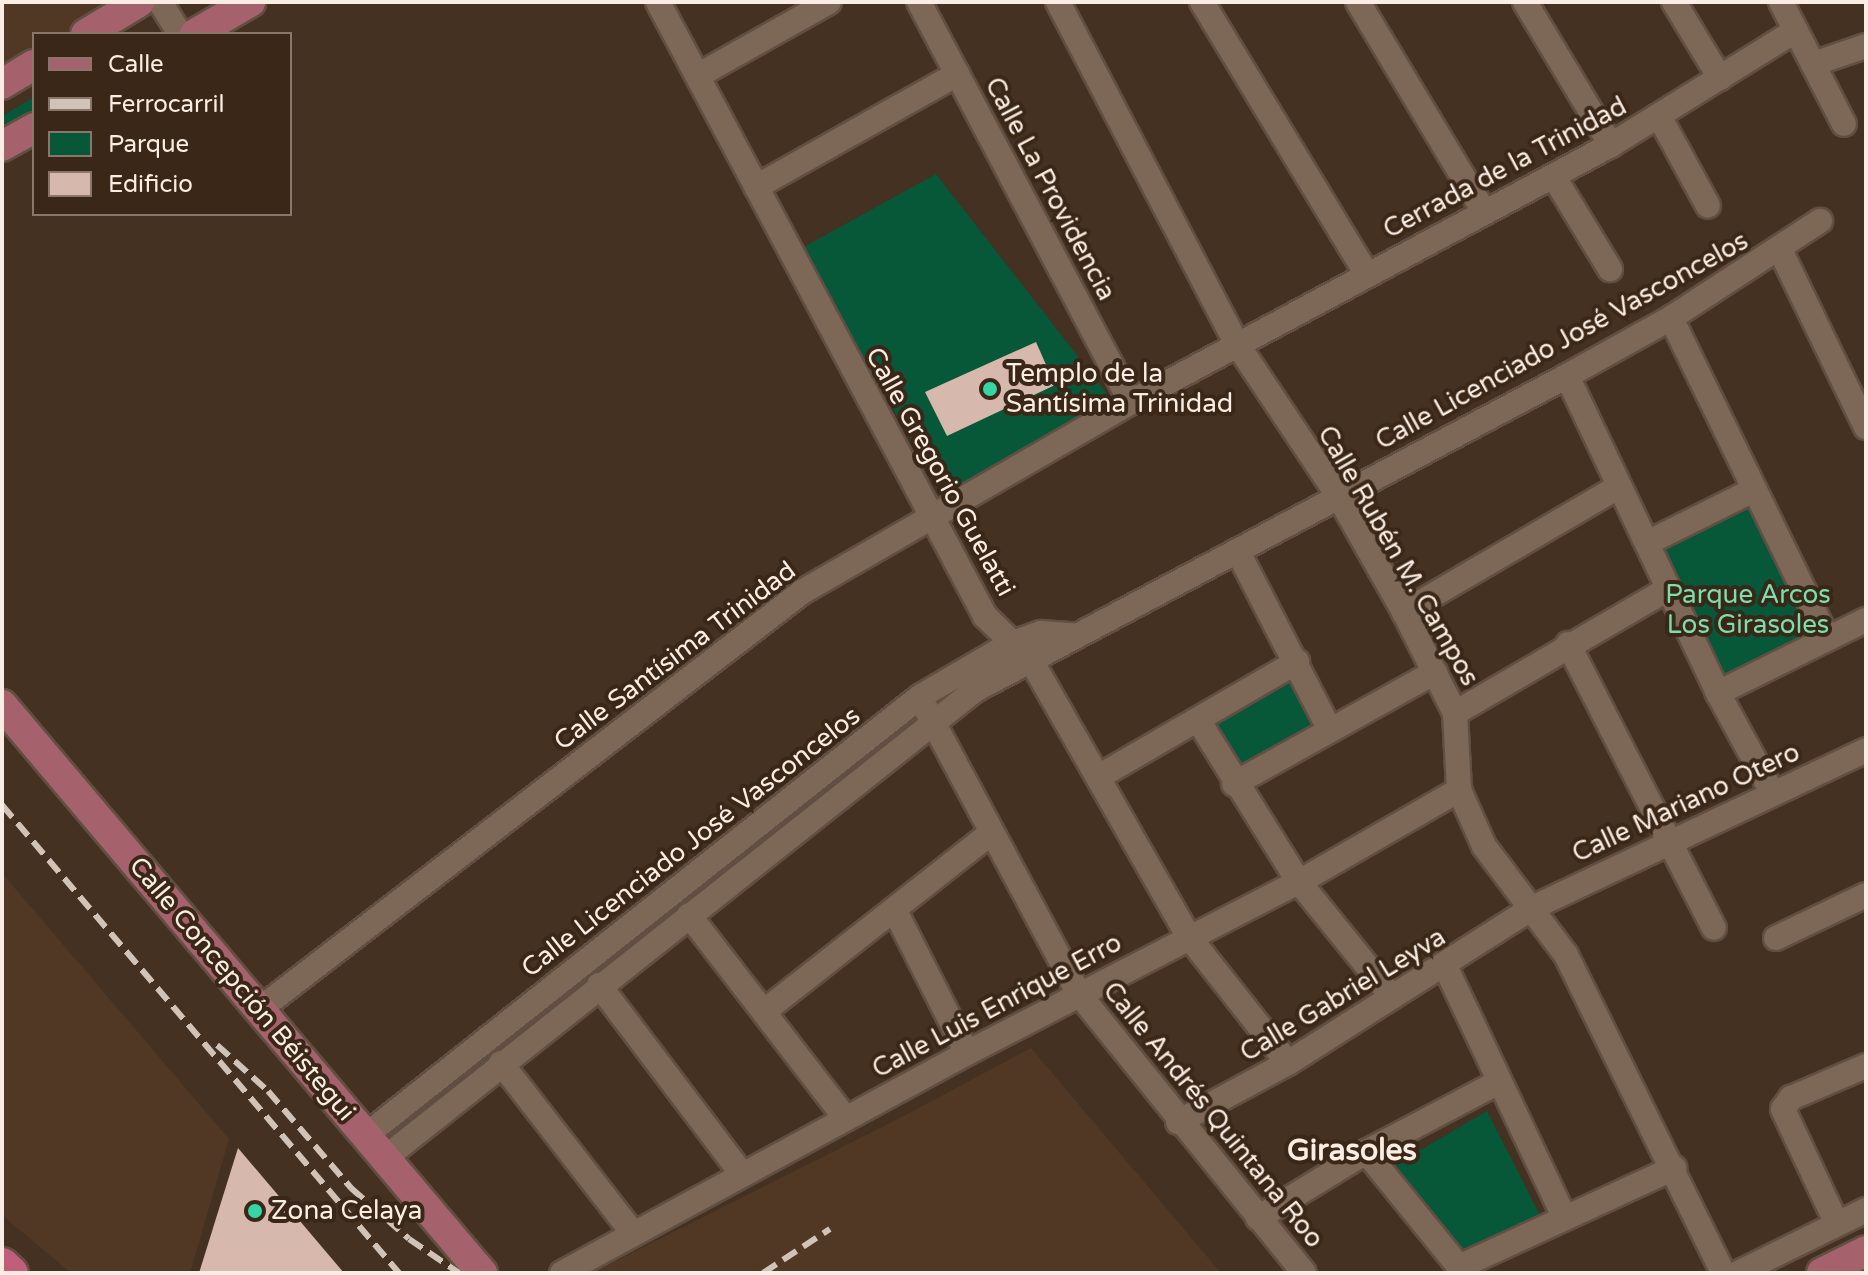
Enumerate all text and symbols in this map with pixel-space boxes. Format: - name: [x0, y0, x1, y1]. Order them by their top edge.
- legend: [32, 32, 292, 216]
- text: Calle: [108, 50, 164, 79]
- street label: Calle La Providencia: [978, 72, 1122, 306]
- text: Ferrocarril: [108, 90, 224, 119]
- street label: Cerrada de la Trinidad: [1378, 91, 1632, 245]
- text: Parque: [108, 130, 189, 159]
- text: Edificio: [108, 170, 193, 199]
- street label: Calle Licenciado José Vasconcelos: [1370, 225, 1754, 457]
- street label: Calle Gregorio Guelatti: [859, 342, 1021, 602]
- place label: Templo de la Santísima Trinidad: [1006, 358, 1233, 420]
- marker: Templo de la Santísima Trinidad: [981, 380, 999, 398]
- street label: Calle Rubén M. Campos: [1311, 420, 1485, 692]
- street label: Calle Santísima Trinidad: [548, 555, 802, 757]
- park label: Parque Arcos Los Girasoles: [1665, 579, 1831, 640]
- street label: Calle Licenciado José Vasconcelos: [516, 700, 866, 984]
- street label: Calle Mariano Otero: [1567, 737, 1805, 869]
- street label: Calle Concepción Béistegui: [122, 851, 362, 1127]
- street label: Calle Gabriel Leyva: [1235, 921, 1451, 1069]
- street label: Calle Luis Enrique Erro: [867, 927, 1127, 1085]
- street label: Calle Andrés Quintana Roo: [1096, 976, 1330, 1254]
- district label: Girasoles: [1287, 1133, 1417, 1169]
- place label: Zona Celaya: [271, 1195, 422, 1227]
- marker: Zona Celaya: [246, 1202, 264, 1220]

